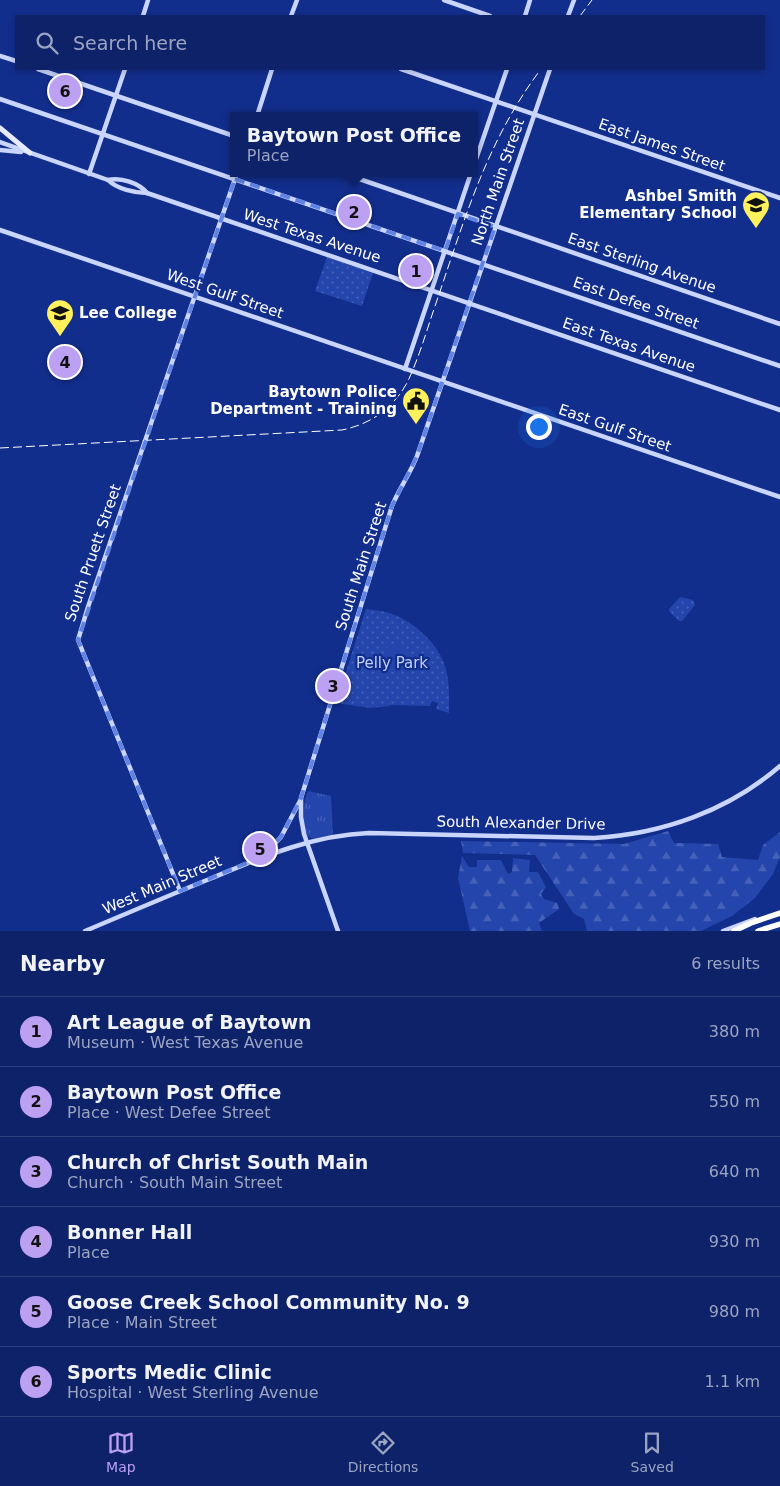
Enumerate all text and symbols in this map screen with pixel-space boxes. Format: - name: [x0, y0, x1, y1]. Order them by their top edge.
- search box: [15, 15, 765, 70]
- icon: search: [33, 29, 61, 57]
- text: Search here: [73, 32, 187, 54]
- pin: 6: [49, 72, 81, 110]
- popup: [230, 112, 478, 177]
- street label: East James Street: [596, 115, 728, 175]
- street label: North Main Street: [468, 116, 528, 248]
- text: Baytown Post Office: [247, 124, 461, 146]
- text: Place: [247, 146, 289, 165]
- place label: Ashbel Smith Elementary School: [579, 187, 737, 222]
- school or university icon: Ashbel Smith Elementary School: [741, 190, 771, 229]
- pin: 2: [338, 193, 370, 231]
- street label: West Texas Avenue: [241, 205, 383, 267]
- street label: East Sterling Avenue: [565, 229, 719, 297]
- pin: 1: [400, 252, 432, 290]
- street label: West Gulf Street: [164, 266, 286, 322]
- street label: East Defee Street: [571, 273, 701, 333]
- school or university icon: Lee College: [45, 298, 75, 337]
- place label: Lee College: [79, 304, 177, 322]
- street label: East Texas Avenue: [560, 314, 698, 376]
- pin: 4: [49, 343, 81, 381]
- place label: Baytown Police Department - Training: [210, 383, 397, 418]
- public building icon: Baytown Police Department - Training: [401, 386, 431, 425]
- street label: East Gulf Street: [556, 400, 674, 456]
- your location: [526, 414, 552, 440]
- street label: South Pruett Street: [61, 482, 125, 624]
- street label: South Main Street: [332, 499, 390, 633]
- park label: Pelly Park: [356, 654, 428, 672]
- pin: 3: [317, 667, 349, 705]
- street label: South Alexander Drive: [436, 813, 606, 833]
- pin: 5: [244, 830, 276, 868]
- street label: West Main Street: [100, 852, 224, 918]
- text: Nearby: [20, 952, 105, 976]
- text: 6 results: [691, 954, 760, 973]
- text: Art League of Baytown: [67, 1011, 311, 1033]
- text: 1: [30, 1022, 42, 1041]
- text: 380 m: [709, 1022, 760, 1041]
- text: Museum · West Texas Avenue: [67, 1033, 303, 1052]
- text: Baytown Post Office: [67, 1081, 281, 1103]
- text: 2: [30, 1092, 42, 1111]
- text: 550 m: [709, 1092, 760, 1111]
- text: Place · West Defee Street: [67, 1103, 270, 1122]
- text: Church of Christ South Main: [67, 1151, 368, 1173]
- text: 3: [30, 1162, 42, 1181]
- text: 640 m: [709, 1162, 760, 1181]
- text: Church · South Main Street: [67, 1173, 282, 1192]
- text: Bonner Hall: [67, 1221, 192, 1243]
- text: 4: [30, 1232, 42, 1251]
- text: 930 m: [709, 1232, 760, 1251]
- text: Place: [67, 1243, 110, 1262]
- text: Goose Creek School Community No. 9: [67, 1291, 470, 1313]
- text: 5: [30, 1302, 42, 1321]
- text: 980 m: [709, 1302, 760, 1321]
- text: Place · Main Street: [67, 1313, 217, 1332]
- text: Sports Medic Clinic: [67, 1361, 272, 1383]
- text: 6: [30, 1372, 42, 1391]
- text: 1.1 km: [705, 1372, 760, 1391]
- text: Hospital · West Sterling Avenue: [67, 1383, 319, 1402]
- tab: Map: [106, 1429, 136, 1475]
- tab: Directions: [348, 1429, 418, 1475]
- tab: Saved: [631, 1429, 674, 1475]

